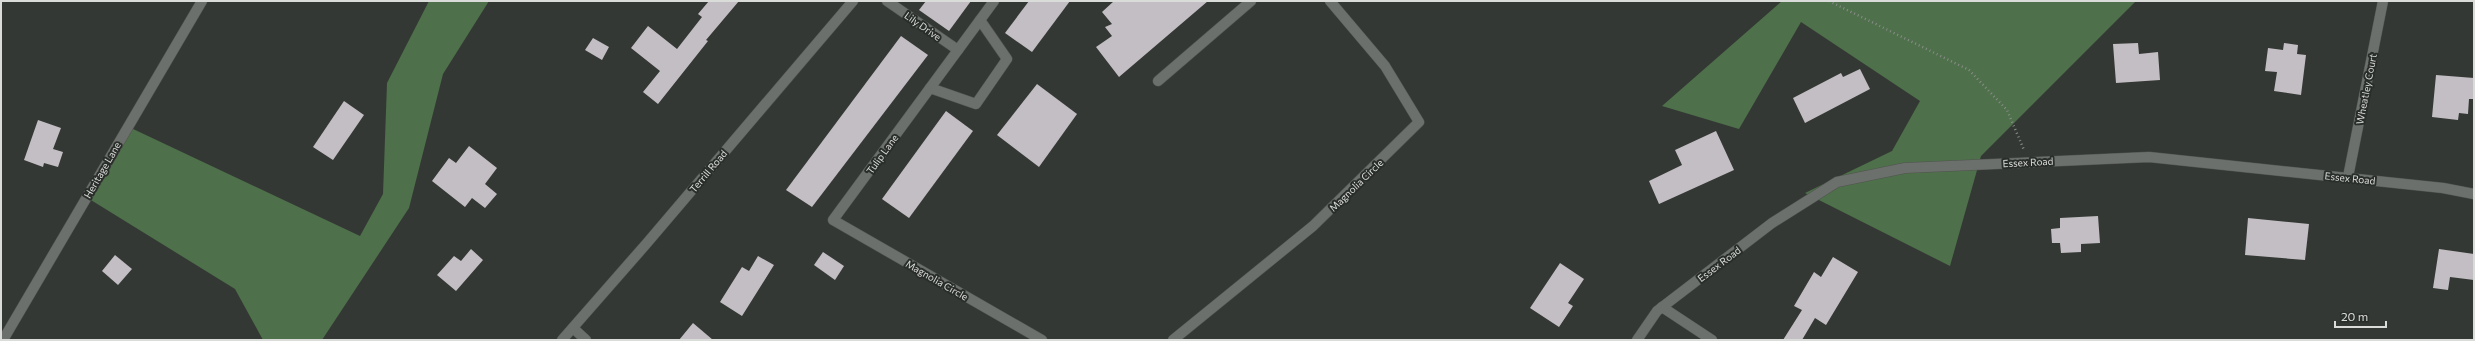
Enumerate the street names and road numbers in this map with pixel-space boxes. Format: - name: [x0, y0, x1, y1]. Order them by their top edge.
- street label: Lily Drive: [902, 9, 944, 43]
- street label: Wheatley Court: [2353, 53, 2379, 125]
- street label: Tulip Lane: [864, 132, 900, 176]
- street label: Heritage Lane: [81, 140, 123, 200]
- street label: Terrill Road: [687, 147, 729, 195]
- street label: Essex Road: [2002, 155, 2054, 169]
- street label: Magnolia Circle: [1327, 156, 1385, 214]
- street label: Essex Road: [2324, 169, 2376, 187]
- street label: Essex Road: [1695, 244, 1743, 284]
- street label: Magnolia Circle: [904, 257, 970, 303]

